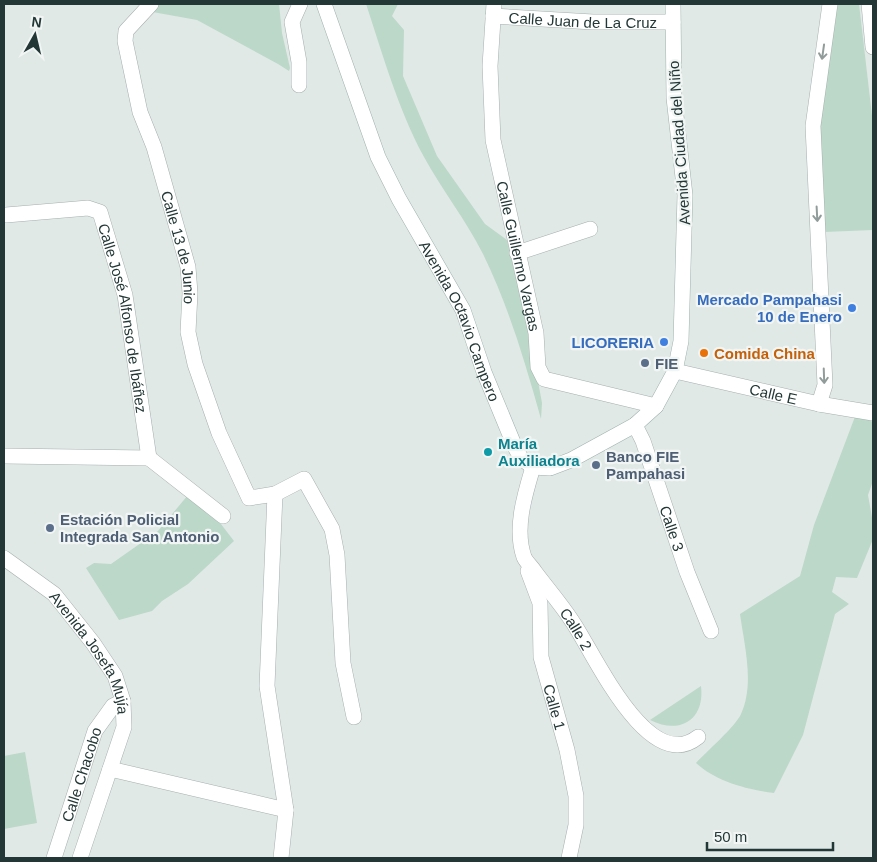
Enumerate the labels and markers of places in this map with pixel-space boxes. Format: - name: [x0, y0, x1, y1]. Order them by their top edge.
- place label: Mercado Pampahasi 10 de Enero: [697, 291, 842, 325]
- marker: Mercado Pampahasi 10 de Enero: [846, 302, 858, 314]
- place label: LICORERIA: [572, 334, 654, 351]
- marker: LICORERIA: [658, 336, 670, 348]
- place label: Comida China: [714, 345, 815, 362]
- marker: Comida China: [698, 347, 710, 359]
- place label: FIE: [655, 355, 678, 372]
- marker: FIE: [639, 357, 651, 369]
- place label: María Auxiliadora: [498, 435, 580, 469]
- marker: María Auxiliadora: [482, 446, 494, 458]
- place label: Banco FIE Pampahasi: [606, 448, 685, 482]
- marker: Banco FIE Pampahasi: [590, 459, 602, 471]
- place label: Estación Policial Integrada San Antonio: [60, 511, 219, 545]
- marker: Estación Policial Integrada San Antonio: [44, 522, 56, 534]

